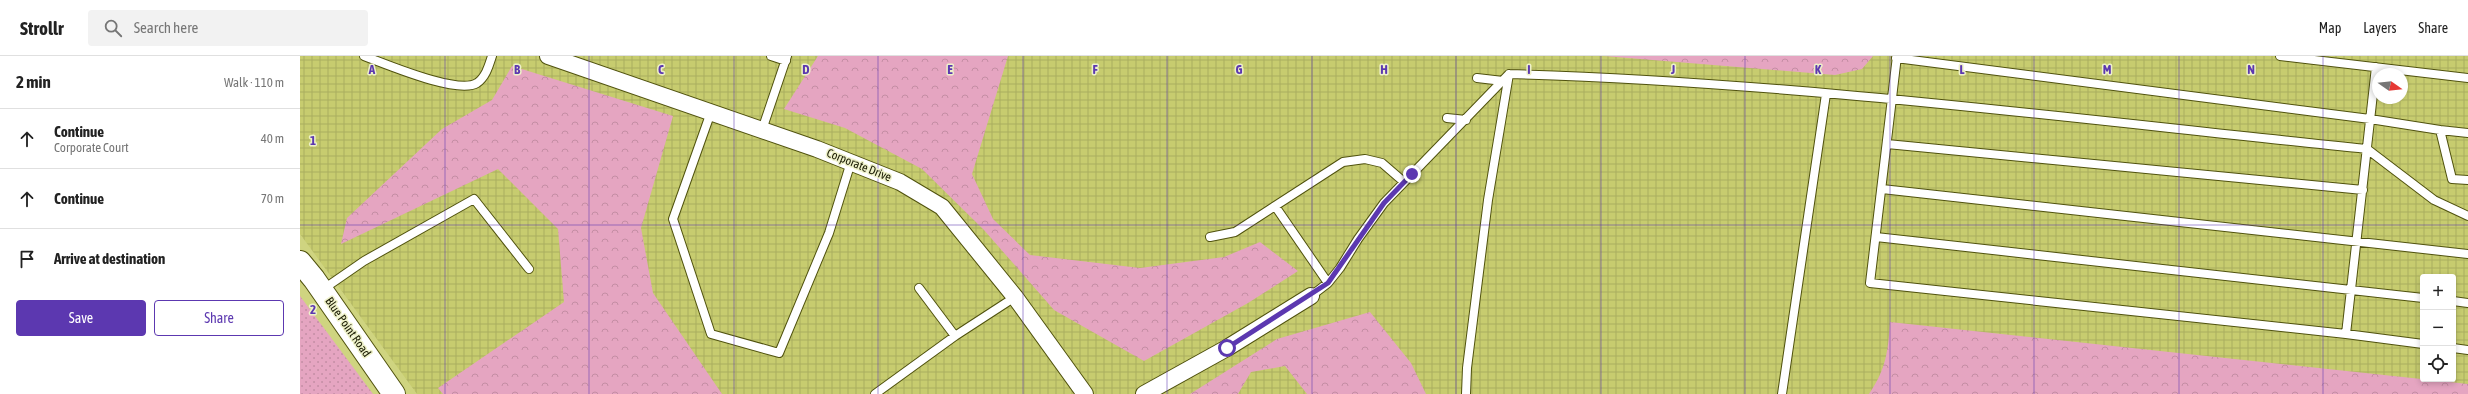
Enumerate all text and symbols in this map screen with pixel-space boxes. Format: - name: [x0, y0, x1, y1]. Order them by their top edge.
- search box: [88, 10, 368, 46]
- text: Strollr: [20, 17, 64, 39]
- icon: search: [102, 17, 124, 39]
- text: Search here: [134, 19, 198, 36]
- text: Map: [2319, 20, 2341, 36]
- text: Layers: [2363, 20, 2396, 36]
- text: Share: [2418, 20, 2448, 36]
- text: A: [368, 62, 376, 77]
- text: B: [514, 62, 521, 77]
- text: C: [658, 62, 664, 77]
- text: D: [802, 62, 810, 77]
- text: E: [947, 62, 953, 77]
- text: F: [1092, 62, 1098, 77]
- text: G: [1236, 62, 1243, 77]
- text: H: [1380, 62, 1388, 77]
- text: I: [1527, 62, 1531, 77]
- text: J: [1670, 62, 1675, 77]
- text: K: [1815, 62, 1822, 77]
- text: L: [1959, 62, 1965, 77]
- text: M: [2103, 62, 2112, 77]
- text: N: [2247, 62, 2255, 77]
- north arrow: [2372, 68, 2408, 104]
- text: 2 min: [16, 72, 51, 92]
- text: Walk · 110 m: [224, 75, 284, 90]
- text: Continue: [54, 123, 104, 140]
- icon: ahead: [16, 128, 38, 150]
- text: 40 m: [261, 131, 284, 146]
- text: 1: [310, 133, 316, 148]
- text: Corporate Court: [54, 140, 129, 155]
- street label: Corporate Drive: [825, 146, 893, 184]
- route end: [1403, 165, 1421, 183]
- icon: ahead: [16, 188, 38, 210]
- text: Continue: [54, 190, 104, 207]
- text: 70 m: [261, 191, 284, 206]
- icon: arrive: [16, 248, 38, 270]
- text: Arrive at destination: [54, 250, 165, 267]
- map controls: [2420, 274, 2456, 382]
- button: +: [2420, 274, 2456, 310]
- street label: Blue Point Road: [322, 294, 374, 360]
- button: Save: [16, 300, 146, 336]
- button: Share: [154, 300, 284, 336]
- text: 2: [310, 302, 316, 317]
- button: −: [2420, 310, 2456, 346]
- route start: [1218, 339, 1236, 357]
- button: locate: [2420, 346, 2456, 382]

